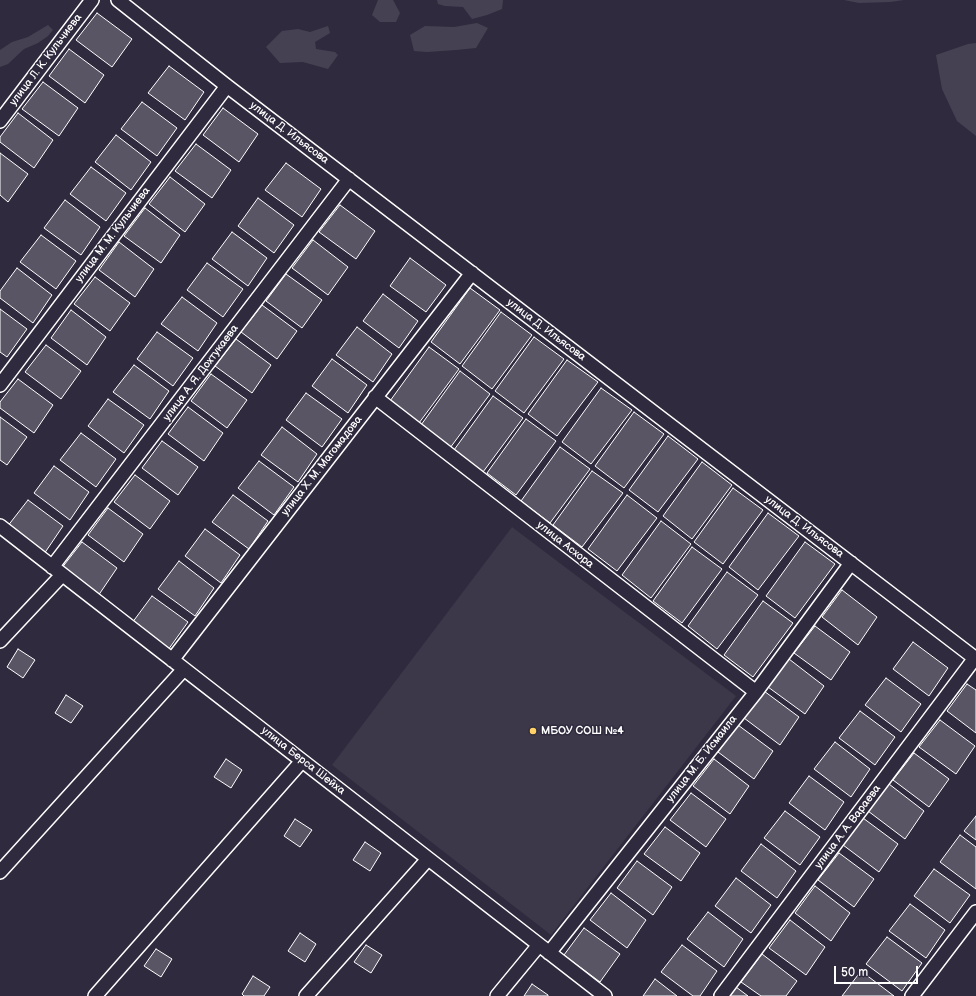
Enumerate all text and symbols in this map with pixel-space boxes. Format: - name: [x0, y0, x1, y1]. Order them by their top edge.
- street label: улица Л. К. Кульчиева: [7, 11, 85, 109]
- street label: улица Д. Ильясова: [247, 99, 331, 167]
- street label: улица М. М. Кульчиева: [73, 185, 153, 285]
- street label: улица Д. Ильясова: [504, 296, 588, 364]
- street label: улица А. Я. Дохтукаева: [160, 322, 242, 424]
- street label: улица Х. М. Магомадова: [279, 413, 365, 519]
- street label: улица Д. Ильясова: [762, 493, 846, 561]
- street label: улица Асхора: [534, 519, 596, 571]
- street label: улица М. Б. Исмаила: [664, 713, 740, 805]
- street label: улица Берса Шейха: [258, 724, 348, 798]
- place label: МБОУ СОШ №4: [541, 724, 624, 738]
- marker: МБОУ СОШ №4: [528, 726, 538, 736]
- street label: улица А. А. Вараева: [812, 782, 884, 872]
- scale bar: [836, 958, 920, 984]
- text: 50 m: [841, 965, 868, 980]

